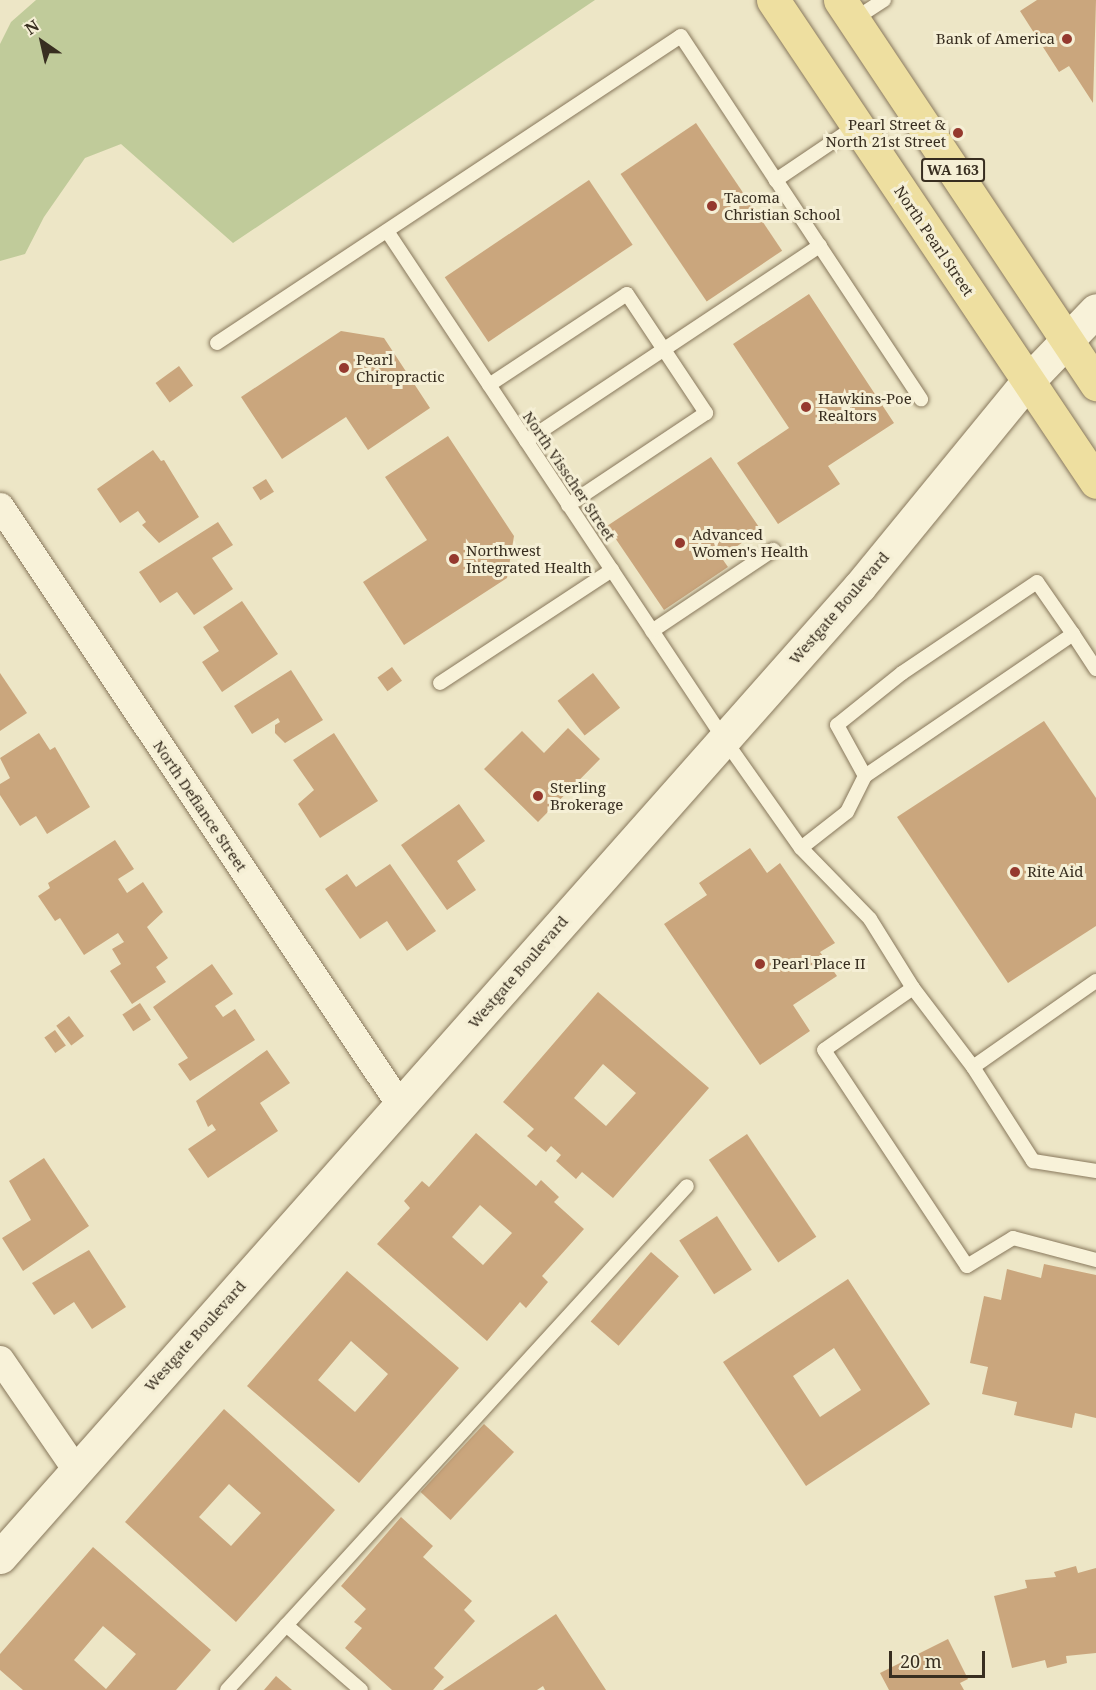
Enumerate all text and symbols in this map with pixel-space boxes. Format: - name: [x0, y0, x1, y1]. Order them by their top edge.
- north arrow: [12, 12, 72, 72]
- text: N: [21, 14, 43, 40]
- place label: Bank of America: [936, 30, 1055, 48]
- marker: Bank of America: [1060, 32, 1074, 46]
- place label: Pearl Street & North 21st Street: [826, 115, 946, 150]
- marker: Pearl Street & North 21st Street: [951, 126, 965, 140]
- road number: WA 163: [920, 159, 986, 181]
- street label: North Pearl Street: [891, 183, 977, 299]
- place label: Tacoma Christian School: [724, 188, 840, 223]
- marker: Tacoma Christian School: [705, 199, 719, 213]
- place label: Pearl Chiropractic: [356, 350, 445, 385]
- marker: Pearl Chiropractic: [337, 361, 351, 375]
- place label: Hawkins-Poe Realtors: [818, 389, 912, 424]
- marker: Hawkins-Poe Realtors: [799, 400, 813, 414]
- street label: North Visscher Street: [519, 408, 619, 544]
- place label: Advanced Women's Health: [692, 525, 809, 560]
- marker: Advanced Women's Health: [673, 536, 687, 550]
- place label: Northwest Integrated Health: [466, 541, 592, 576]
- street label: Westgate Boulevard: [785, 548, 893, 668]
- marker: Northwest Integrated Health: [447, 552, 461, 566]
- street label: North Defiance Street: [149, 737, 251, 875]
- place label: Sterling Brokerage: [550, 778, 623, 813]
- marker: Sterling Brokerage: [531, 789, 545, 803]
- place label: Rite Aid: [1027, 863, 1083, 881]
- marker: Rite Aid: [1008, 865, 1022, 879]
- street label: Westgate Boulevard: [464, 912, 572, 1032]
- place label: Pearl Place II: [772, 955, 866, 973]
- marker: Pearl Place II: [753, 957, 767, 971]
- street label: Westgate Boulevard: [141, 1277, 249, 1395]
- scale bar: [892, 1639, 988, 1677]
- text: 20 m: [900, 1649, 942, 1673]

